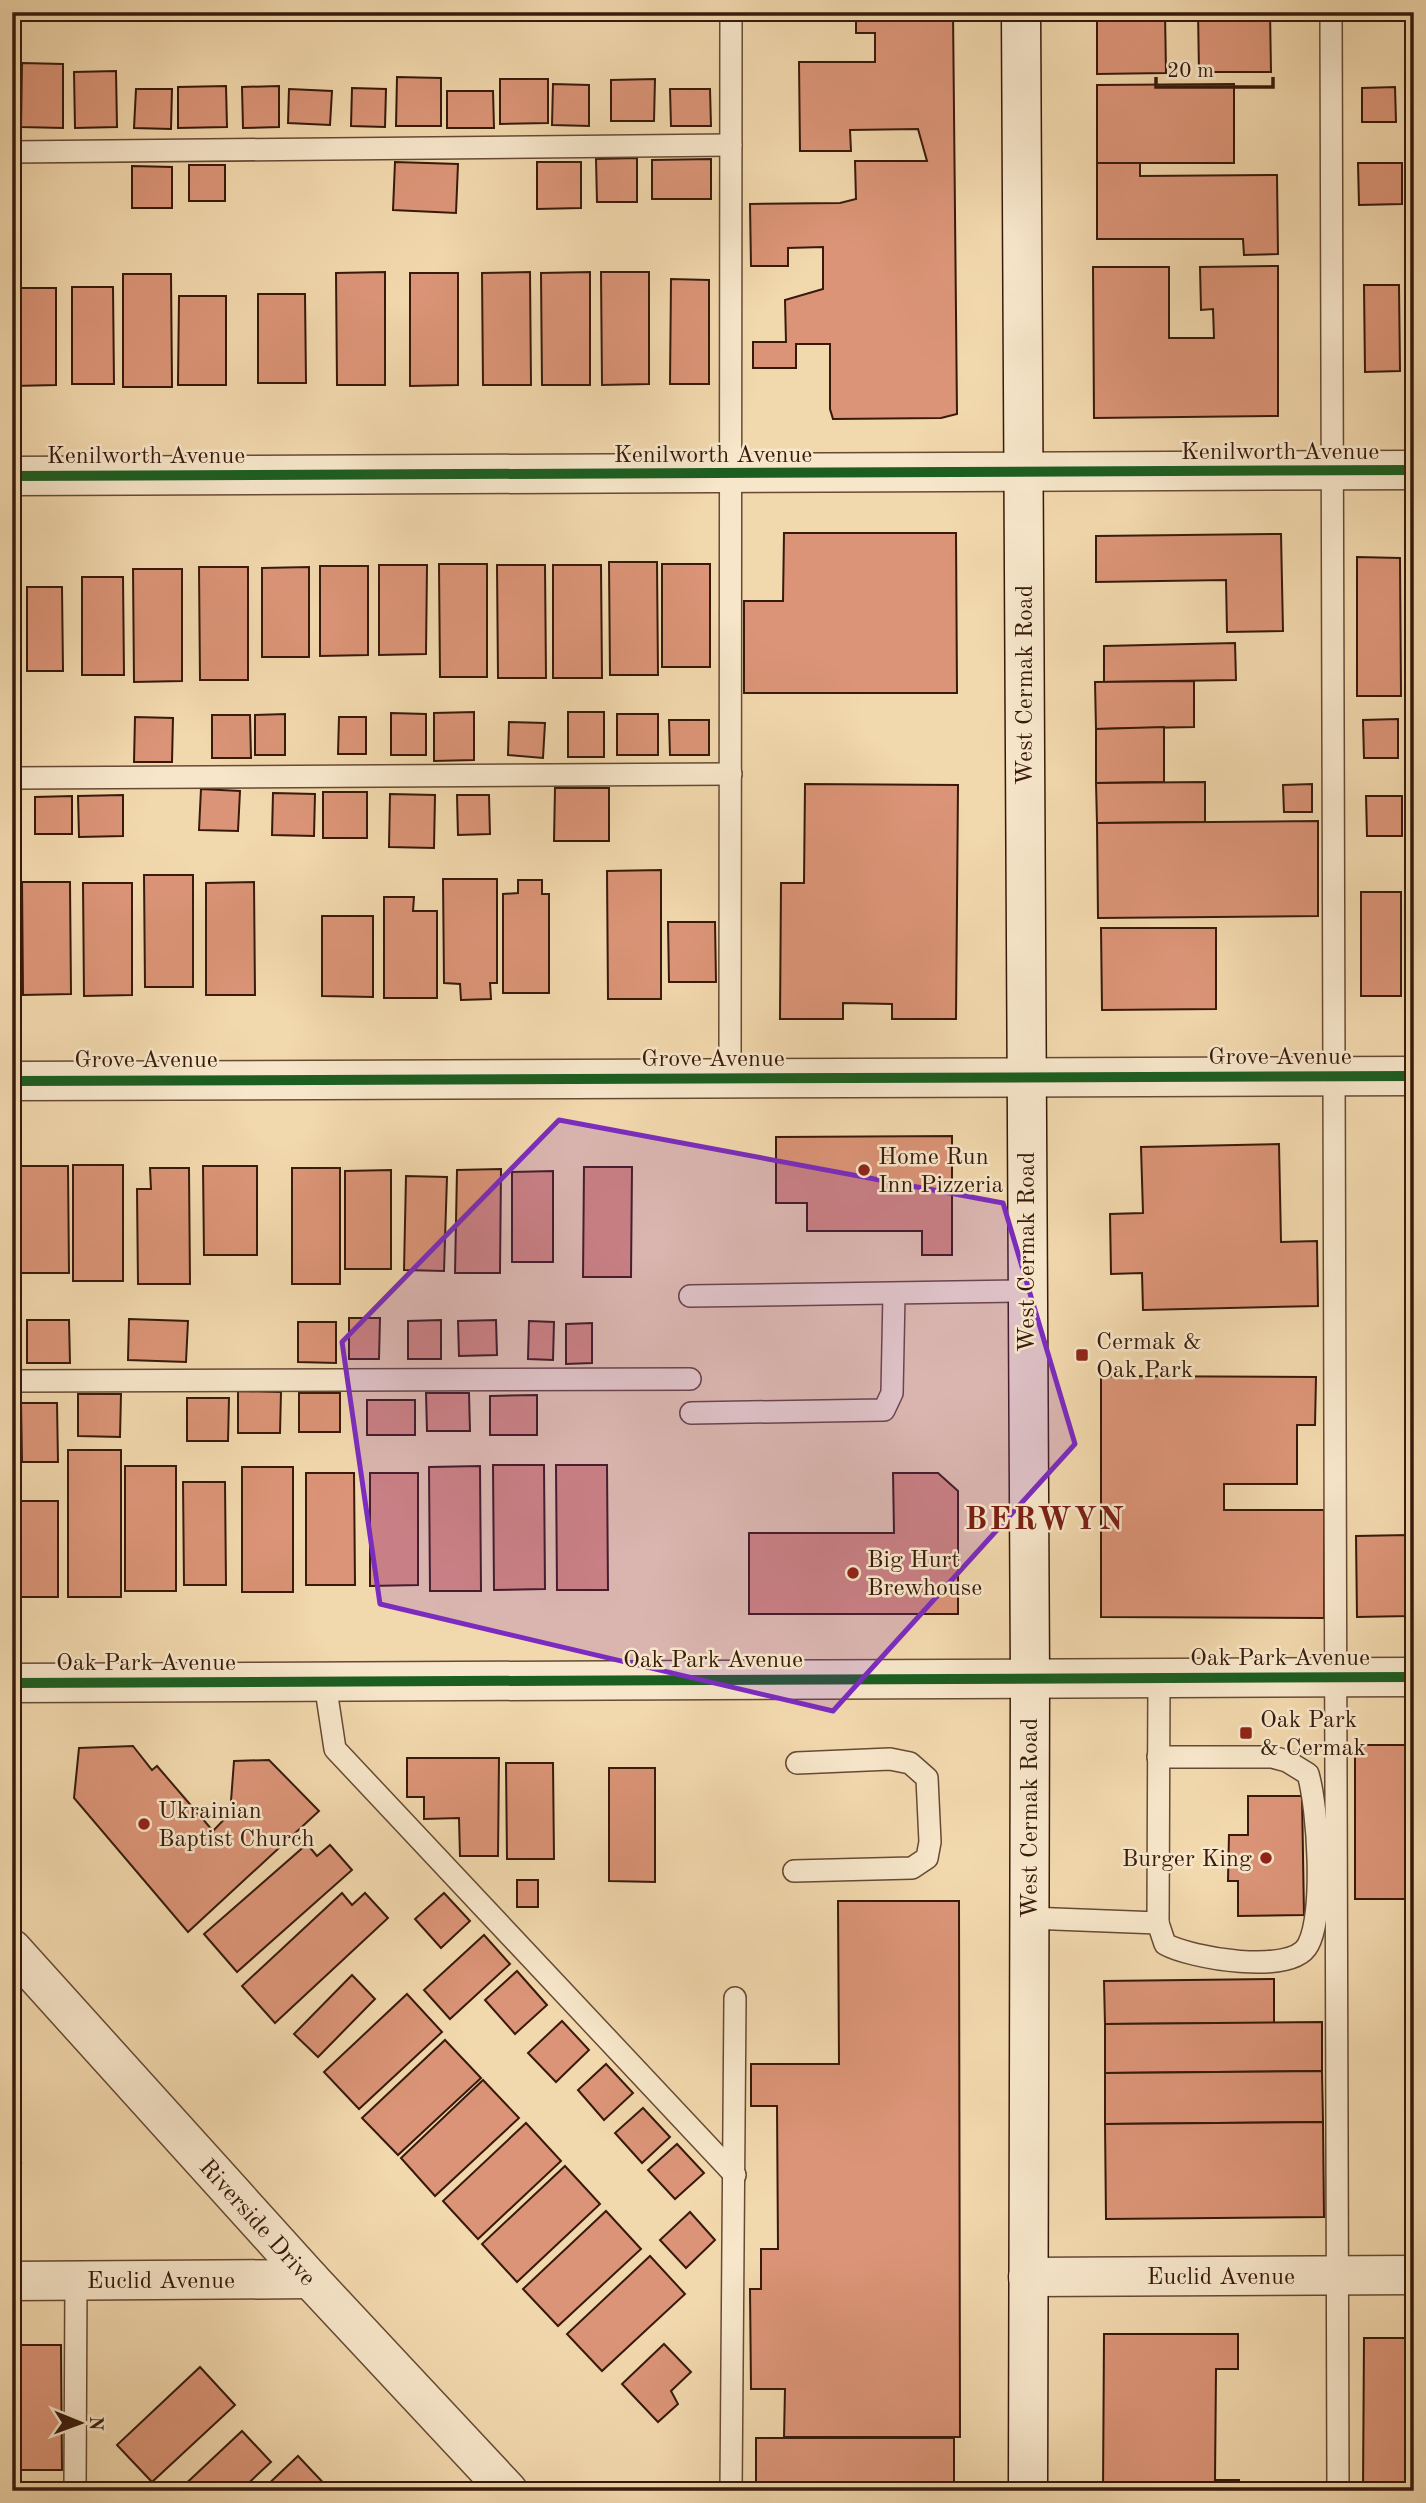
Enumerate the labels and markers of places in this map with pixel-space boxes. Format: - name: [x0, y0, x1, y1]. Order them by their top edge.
- place label: Home Run Inn Pizzeria: [878, 1146, 1003, 1198]
- marker: Home Run Inn Pizzeria: [856, 1162, 872, 1178]
- place label: Cermak & Oak Park: [1096, 1331, 1202, 1383]
- marker: Cermak & Oak Park: [1074, 1347, 1090, 1363]
- place label: Big Hurt Brewhouse: [867, 1549, 982, 1601]
- marker: Big Hurt Brewhouse: [845, 1565, 861, 1581]
- place label: Oak Park & Cermak: [1260, 1709, 1366, 1761]
- marker: Oak Park & Cermak: [1238, 1725, 1254, 1741]
- place label: Ukrainian Baptist Church: [158, 1800, 315, 1852]
- marker: Ukrainian Baptist Church: [136, 1816, 152, 1832]
- place label: Burger King: [1122, 1848, 1252, 1872]
- marker: Burger King: [1258, 1850, 1274, 1866]

